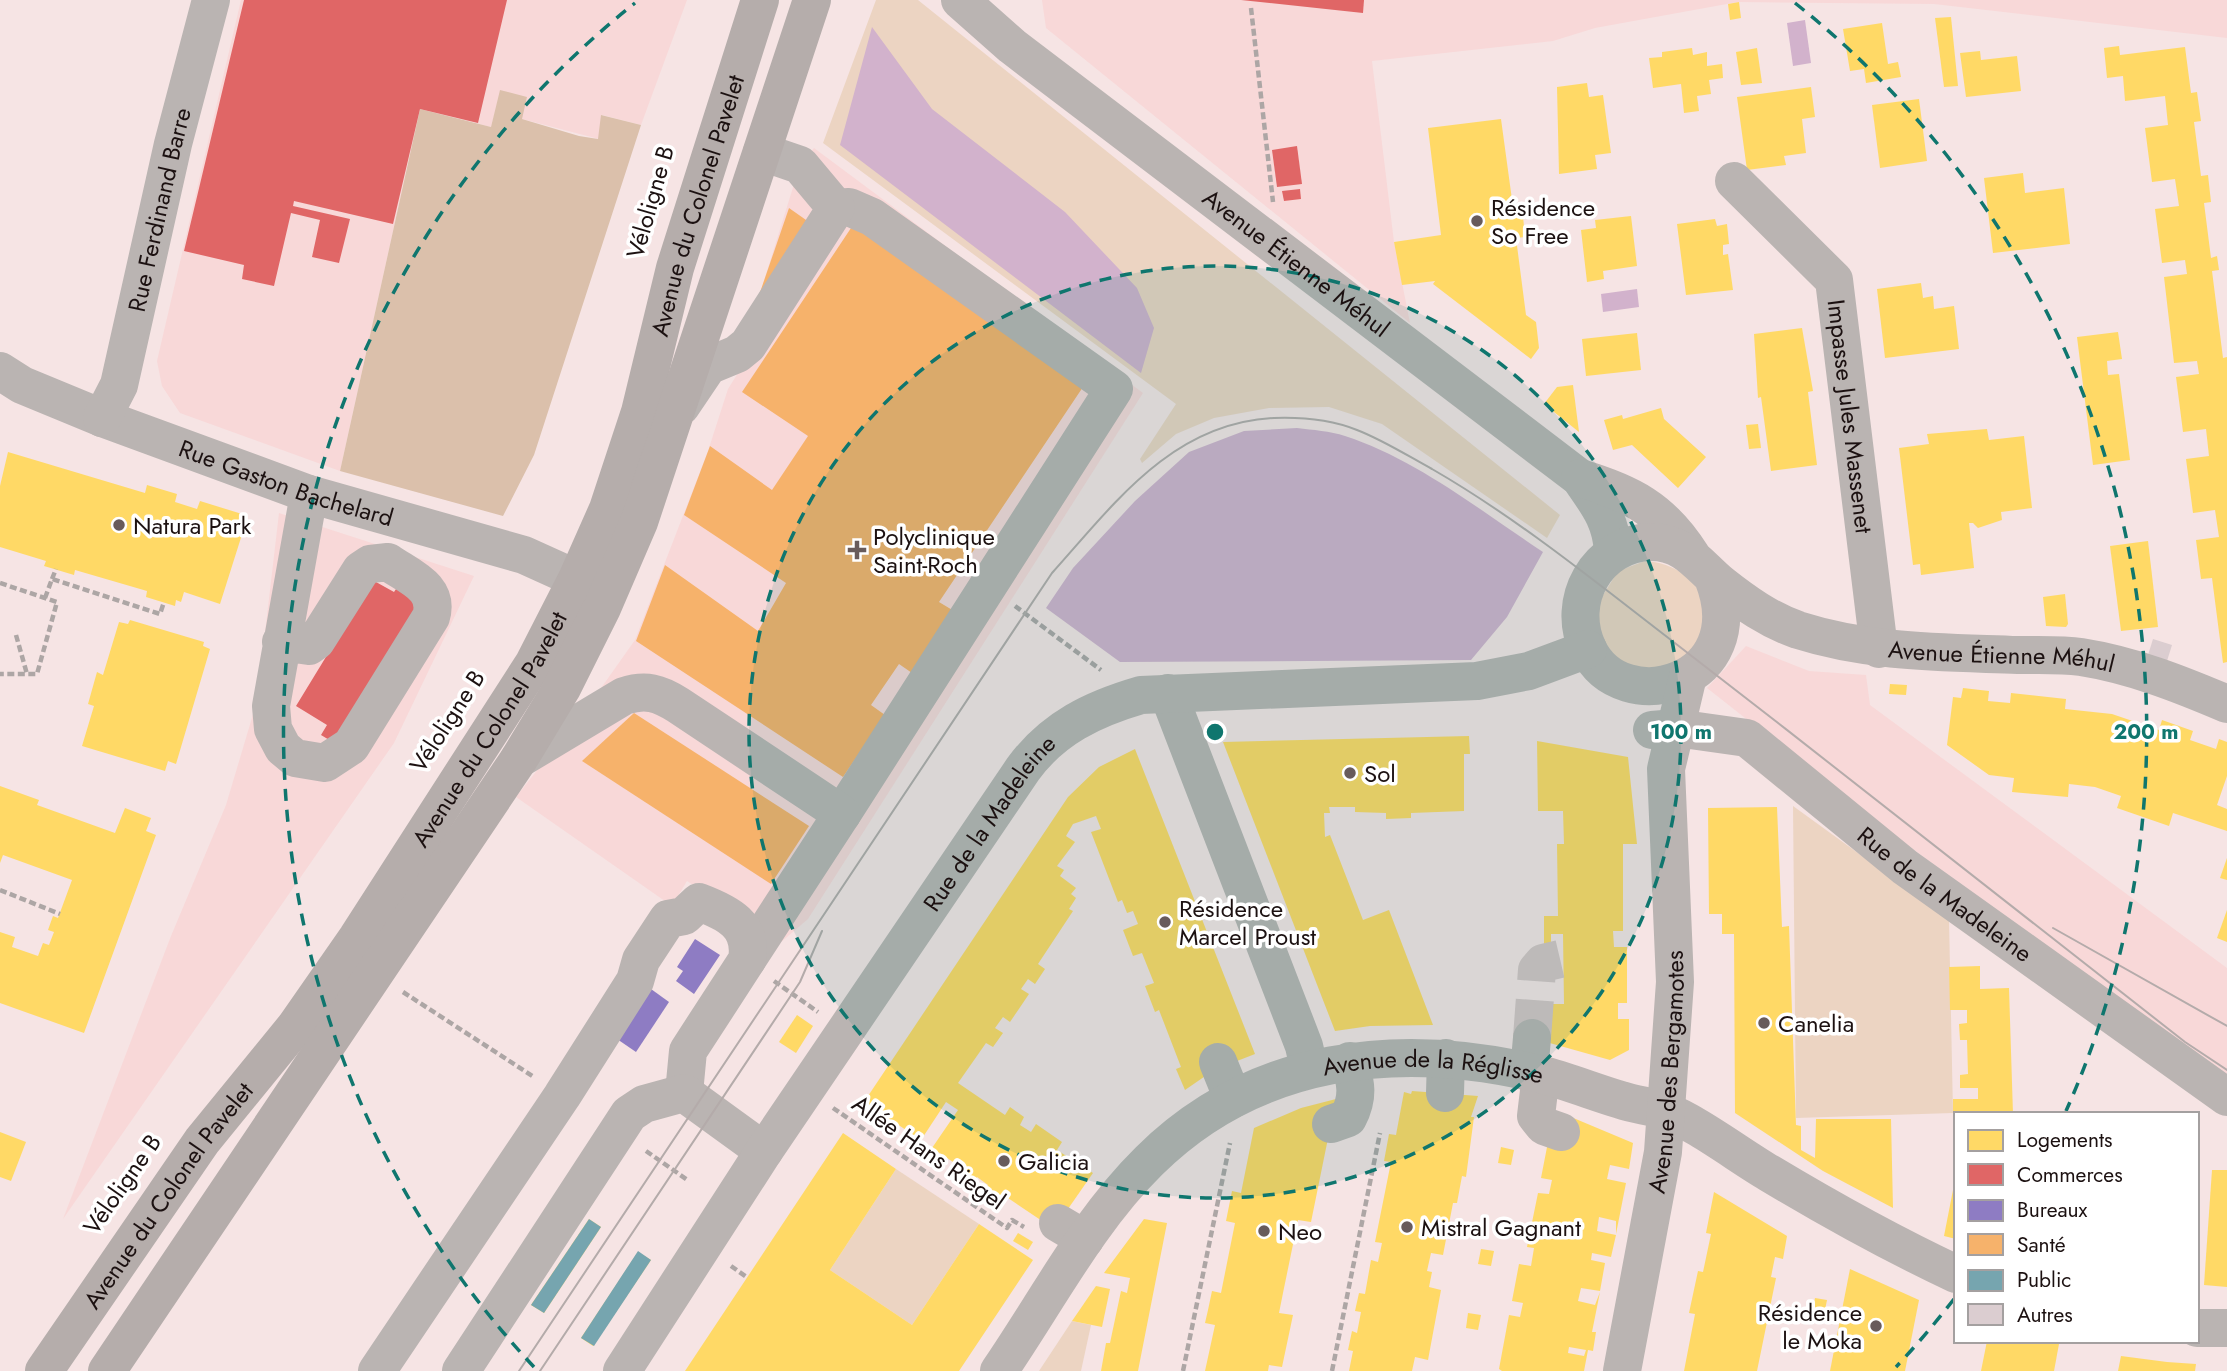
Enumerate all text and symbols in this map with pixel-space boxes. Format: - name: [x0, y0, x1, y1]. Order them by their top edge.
- street label: Avenue du Colonel Pavelet: [642, 70, 753, 340]
- street label: Rue Ferdinand Barre: [118, 104, 199, 315]
- street label: Véloligne B: [617, 141, 683, 263]
- street label: Avenue Étienne Méhul: [1196, 180, 1398, 345]
- place label: Résidence So Free: [1491, 190, 1595, 253]
- marker: Résidence So Free: [1469, 213, 1485, 229]
- street label: Impasse Jules Massenet: [1819, 297, 1882, 536]
- street label: Rue Gaston Bachelard: [174, 430, 398, 535]
- place label: Natura Park: [133, 508, 252, 543]
- marker: Natura Park: [111, 517, 127, 533]
- place label: Polyclinique Saint-Roch: [873, 519, 995, 582]
- marker: Polyclinique Saint-Roch: [847, 540, 867, 560]
- street label: Avenue du Colonel Pavelet: [403, 605, 575, 854]
- street label: Avenue Étienne Méhul: [1887, 631, 2119, 681]
- street label: Véloligne B: [401, 663, 493, 779]
- text: 100 m: [1650, 717, 1712, 747]
- text: 200 m: [2113, 717, 2179, 747]
- centre of rings: [1203, 720, 1227, 744]
- street label: Rue de la Madeleine: [914, 726, 1063, 918]
- place label: Sol: [1364, 756, 1396, 791]
- marker: Sol: [1342, 765, 1358, 781]
- street label: Rue de la Madeleine: [1850, 818, 2040, 970]
- place label: Résidence Marcel Proust: [1179, 891, 1316, 954]
- marker: Résidence Marcel Proust: [1157, 914, 1173, 930]
- street label: Avenue des Bergamotes: [1638, 950, 1693, 1196]
- place label: Canelia: [1778, 1006, 1854, 1041]
- marker: Canelia: [1756, 1015, 1772, 1031]
- street label: Avenue de la Réglisse: [1319, 1040, 1547, 1092]
- street label: Avenue du Colonel Pavelet: [74, 1074, 261, 1316]
- street label: Allée Hans Riegel: [845, 1086, 1013, 1218]
- legend: [1954, 1112, 2199, 1343]
- text: Logements: [2017, 1125, 2112, 1155]
- street label: Véloligne B: [74, 1126, 170, 1242]
- place label: Galicia: [1018, 1144, 1089, 1179]
- marker: Galicia: [996, 1153, 1012, 1169]
- text: Commerces: [2017, 1160, 2123, 1190]
- text: Bureaux: [2017, 1195, 2088, 1225]
- place label: Mistral Gagnant: [1421, 1210, 1581, 1245]
- place label: Neo: [1278, 1214, 1322, 1249]
- marker: Mistral Gagnant: [1399, 1219, 1415, 1235]
- marker: Neo: [1256, 1223, 1272, 1239]
- text: Santé: [2017, 1230, 2066, 1260]
- text: Public: [2017, 1265, 2071, 1295]
- place label: Résidence le Moka: [1758, 1295, 1862, 1358]
- text: Autres: [2017, 1300, 2073, 1330]
- marker: Résidence le Moka: [1868, 1318, 1884, 1334]

